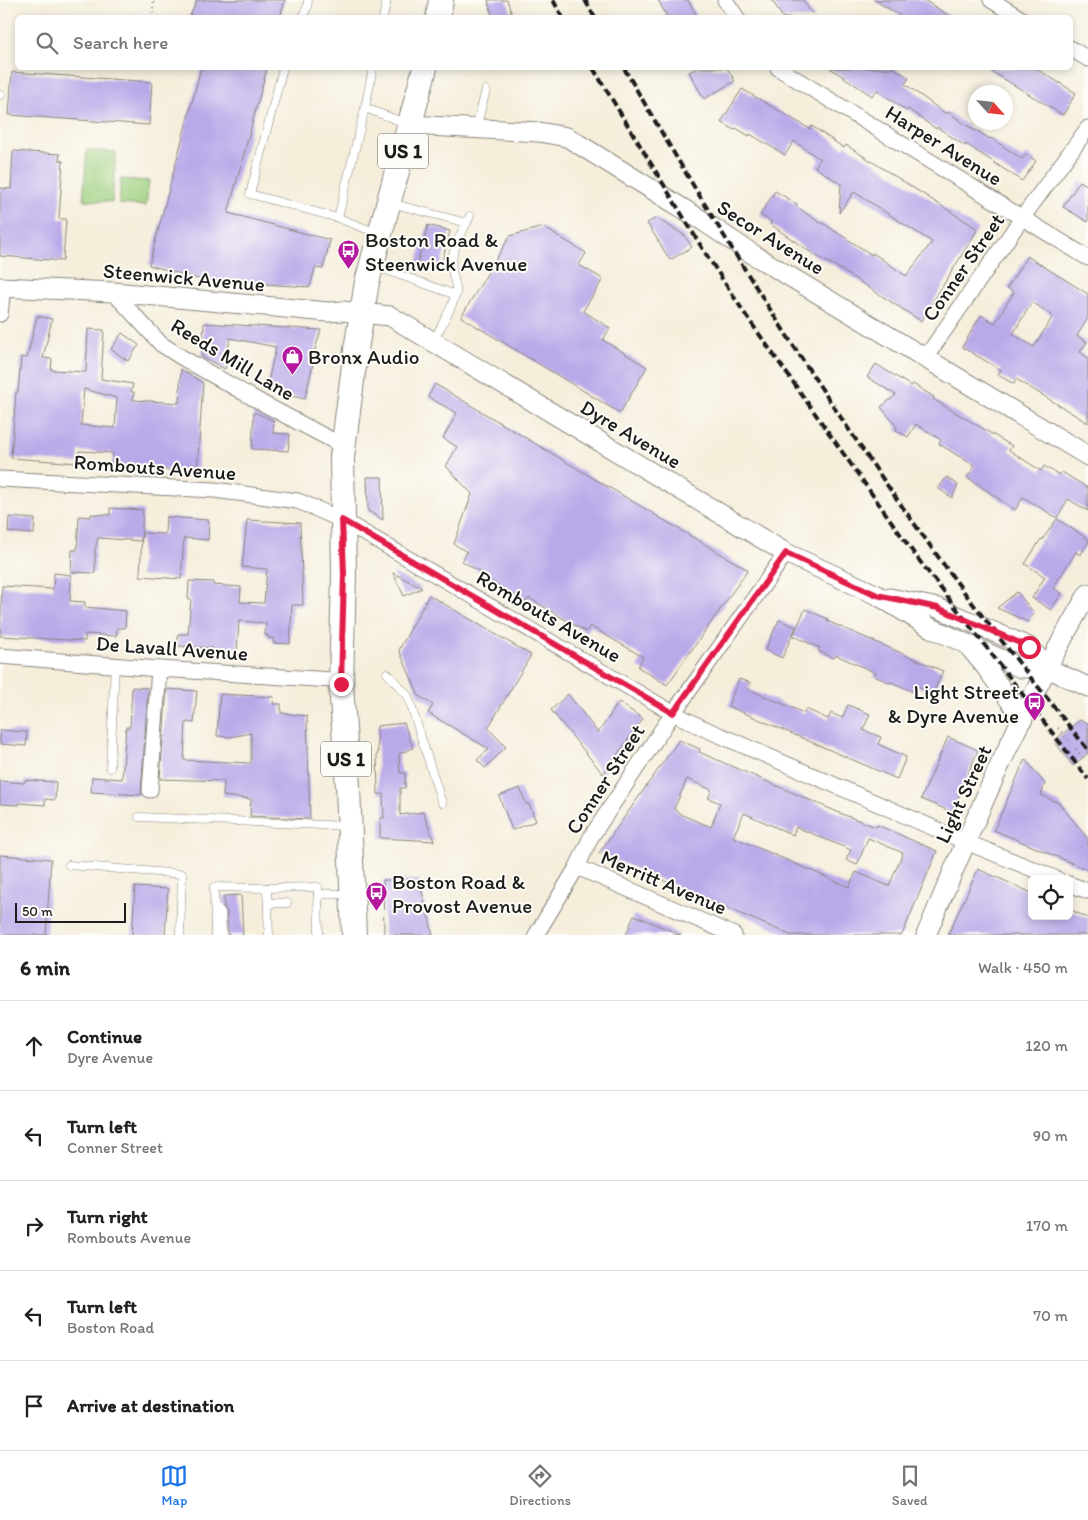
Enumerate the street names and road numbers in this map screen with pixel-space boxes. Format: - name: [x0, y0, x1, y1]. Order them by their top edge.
- street label: Harper Avenue: [881, 99, 1007, 191]
- road number: US 1: [378, 134, 428, 168]
- street label: Secor Avenue: [713, 194, 829, 280]
- street label: Conner Street: [917, 208, 1009, 326]
- street label: Steenwick Avenue: [102, 257, 266, 297]
- street label: Reeds Mill Lane: [167, 312, 299, 406]
- street label: Dyre Avenue: [576, 394, 686, 474]
- street label: Rombouts Avenue: [73, 449, 237, 485]
- street label: Rombouts Avenue: [472, 564, 626, 668]
- street label: De Lavall Avenue: [95, 630, 249, 666]
- street label: Conner Street: [560, 719, 650, 839]
- street label: Light Street: [929, 741, 997, 847]
- road number: US 1: [321, 742, 371, 776]
- street label: Merritt Avenue: [597, 844, 731, 920]

